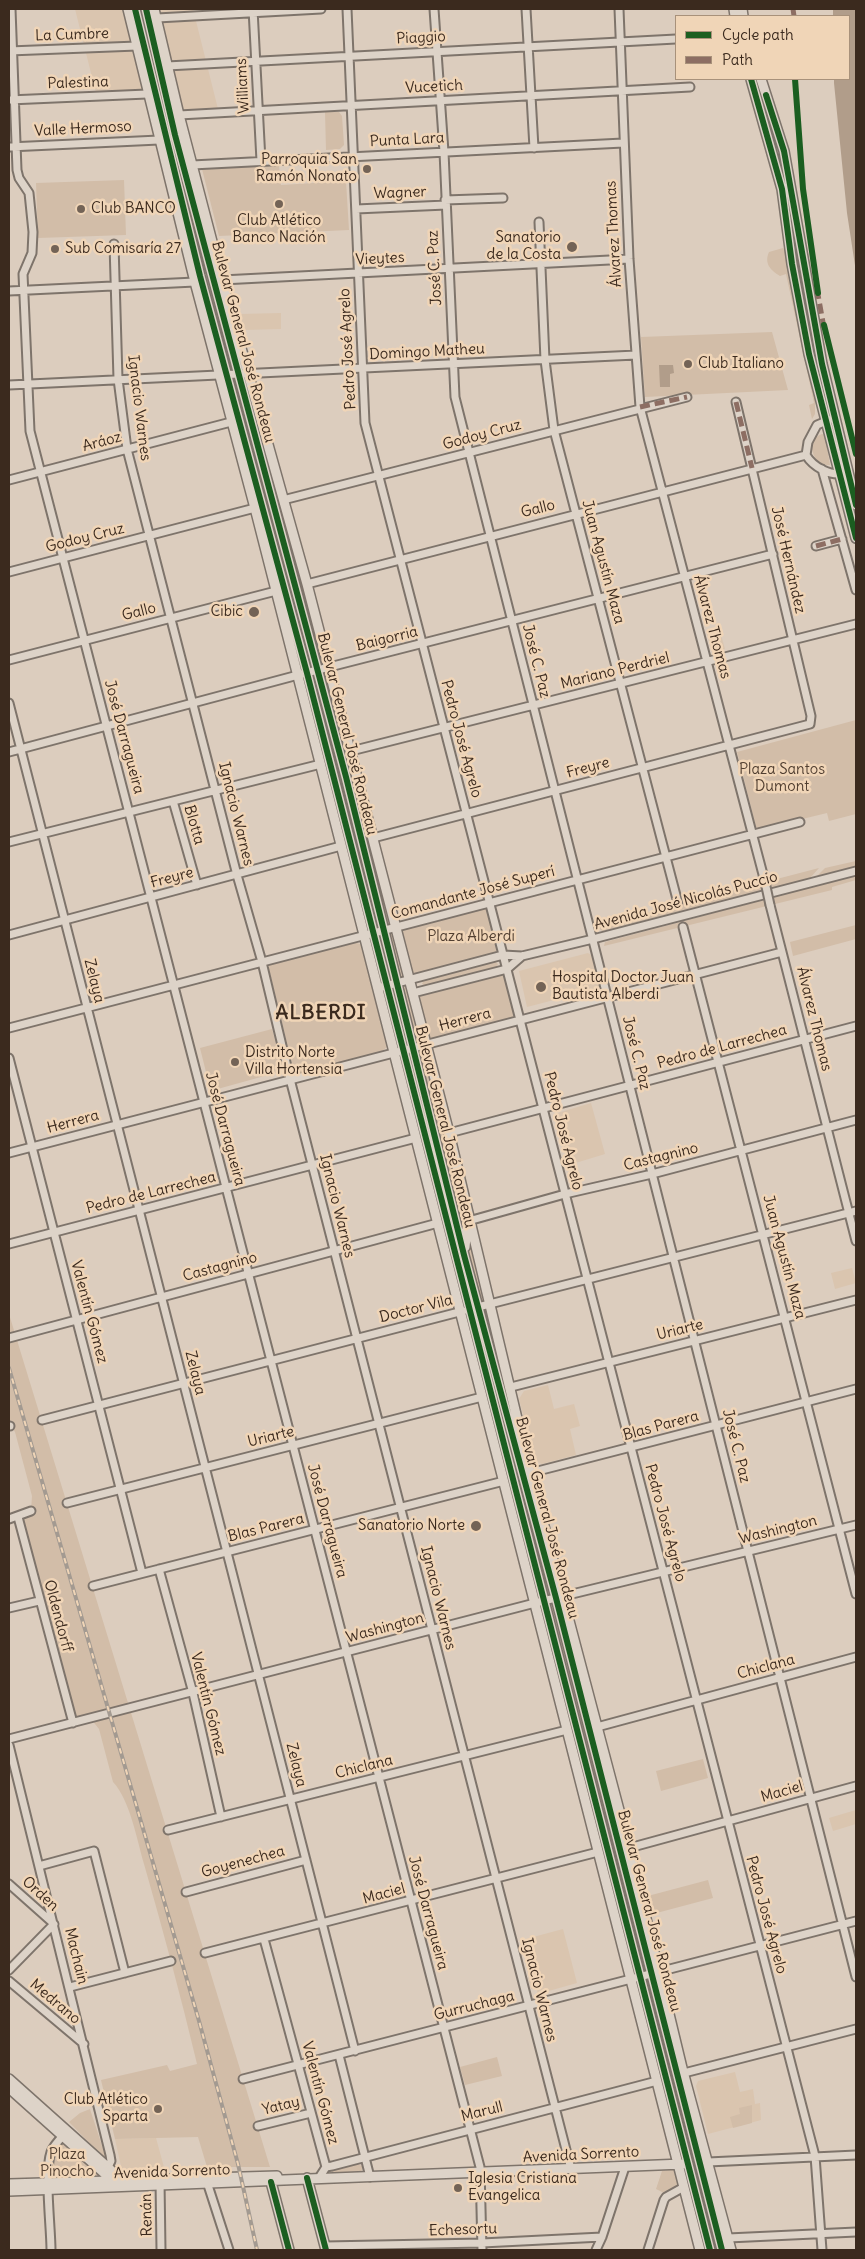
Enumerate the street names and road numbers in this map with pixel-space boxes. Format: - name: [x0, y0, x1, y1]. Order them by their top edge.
- street label: La Cumbre: [35, 25, 109, 45]
- street label: Piaggio: [396, 28, 446, 48]
- street label: Williams: [233, 58, 253, 114]
- street label: Palestina: [47, 73, 109, 93]
- street label: Vucetich: [405, 77, 463, 97]
- street label: Valle Hermoso: [34, 117, 132, 141]
- street label: Punta Lara: [369, 129, 445, 151]
- street label: Álvarez Thomas: [602, 180, 626, 288]
- street label: Wagner: [373, 183, 427, 203]
- street label: José C. Paz: [424, 230, 446, 306]
- street label: Bulevar General José Rondeau: [207, 239, 279, 445]
- street label: Vieytes: [355, 249, 405, 269]
- street label: Pedro José Agrelo: [336, 288, 360, 410]
- street label: Domingo Matheu: [369, 340, 485, 364]
- street label: Ignacio Warnes: [124, 354, 154, 462]
- street label: Godoy Cruz: [441, 416, 523, 454]
- street label: Aráoz: [81, 428, 123, 456]
- street label: Gallo: [519, 496, 557, 522]
- street label: Juan Agustín Maza: [578, 498, 628, 626]
- street label: José Hernández: [767, 505, 809, 615]
- street label: Godoy Cruz: [44, 520, 126, 556]
- street label: Álvarez Thomas: [689, 573, 735, 681]
- street label: Gallo: [120, 599, 158, 625]
- street label: José C. Paz: [518, 622, 554, 700]
- street label: Baigorria: [354, 623, 420, 655]
- street label: Bulevar General José Rondeau: [313, 631, 381, 837]
- street label: Mariano Perdriel: [559, 649, 671, 693]
- street label: José Darragueira: [100, 678, 148, 796]
- street label: Pedro José Agrelo: [437, 678, 485, 800]
- street label: Freyre: [564, 754, 612, 782]
- street label: Ignacio Warnes: [214, 760, 258, 868]
- street label: Blotta: [180, 803, 208, 847]
- street label: Comandante José Superí: [389, 862, 557, 924]
- street label: Freyre: [148, 864, 196, 892]
- street label: Avenida José Nicolás Puccio: [592, 868, 780, 934]
- street label: Zelaya: [80, 957, 108, 1005]
- street label: Álvarez Thomas: [792, 965, 836, 1073]
- street label: Herrera: [437, 1004, 493, 1036]
- street label: José C. Paz: [618, 1014, 654, 1092]
- street label: Pedro de Larrechea: [655, 1021, 789, 1073]
- street label: Bulevar General José Rondeau: [411, 1024, 479, 1230]
- street label: José Darragueira: [201, 1070, 249, 1188]
- street label: Pedro José Agrelo: [540, 1070, 586, 1192]
- street label: Herrera: [45, 1106, 101, 1138]
- street label: Castagnino: [622, 1139, 700, 1175]
- street label: Ignacio Warnes: [315, 1152, 359, 1260]
- street label: Pedro de Larrechea: [84, 1168, 218, 1218]
- street label: Juan Agustín Maza: [759, 1193, 809, 1321]
- street label: Castagnino: [181, 1248, 259, 1286]
- street label: Valentín Gómez: [67, 1259, 111, 1365]
- street label: Doctor Vila: [378, 1291, 454, 1327]
- street label: Uriarte: [655, 1316, 705, 1344]
- street label: Zelaya: [181, 1349, 209, 1397]
- street label: Blas Parera: [621, 1407, 701, 1445]
- street label: José C. Paz: [718, 1407, 754, 1485]
- street label: Bulevar General José Rondeau: [511, 1415, 583, 1621]
- street label: Uriarte: [246, 1423, 296, 1451]
- street label: José Darragueira: [303, 1462, 351, 1580]
- street label: Pedro José Agrelo: [641, 1462, 689, 1584]
- street label: Blas Parera: [226, 1510, 306, 1546]
- street label: Washington: [737, 1512, 819, 1548]
- street label: Ignacio Warnes: [416, 1544, 460, 1652]
- street label: Oldendorff: [40, 1578, 76, 1654]
- street label: Washington: [344, 1609, 426, 1647]
- street label: Valentín Gómez: [186, 1651, 230, 1757]
- street label: Chiclana: [735, 1651, 797, 1683]
- street label: Zelaya: [282, 1741, 310, 1789]
- street label: Chiclana: [333, 1751, 395, 1783]
- street label: Maciel: [759, 1777, 805, 1807]
- street label: Bulevar General José Rondeau: [613, 1808, 685, 2014]
- street label: Goyenechea: [199, 1842, 287, 1882]
- street label: José Darragueira: [404, 1854, 452, 1972]
- street label: Pedro José Agrelo: [742, 1854, 790, 1976]
- street label: Orden: [18, 1873, 62, 1915]
- street label: Maciel: [361, 1880, 407, 1908]
- street label: Machain: [60, 1926, 92, 1986]
- street label: Ignacio Warnes: [517, 1936, 561, 2044]
- street label: Medrano: [26, 1976, 84, 2028]
- street label: Gurruchaga: [432, 1987, 516, 2025]
- street label: Valentín Gómez: [298, 2040, 342, 2146]
- street label: Yatay: [260, 2093, 302, 2119]
- street label: Marull: [459, 2098, 505, 2126]
- street label: Avenida Sorrento: [522, 2143, 640, 2167]
- street label: Avenida Sorrento: [113, 2161, 231, 2183]
- street label: Renán: [138, 2193, 156, 2237]
- street label: Echesortu: [429, 2220, 497, 2240]

